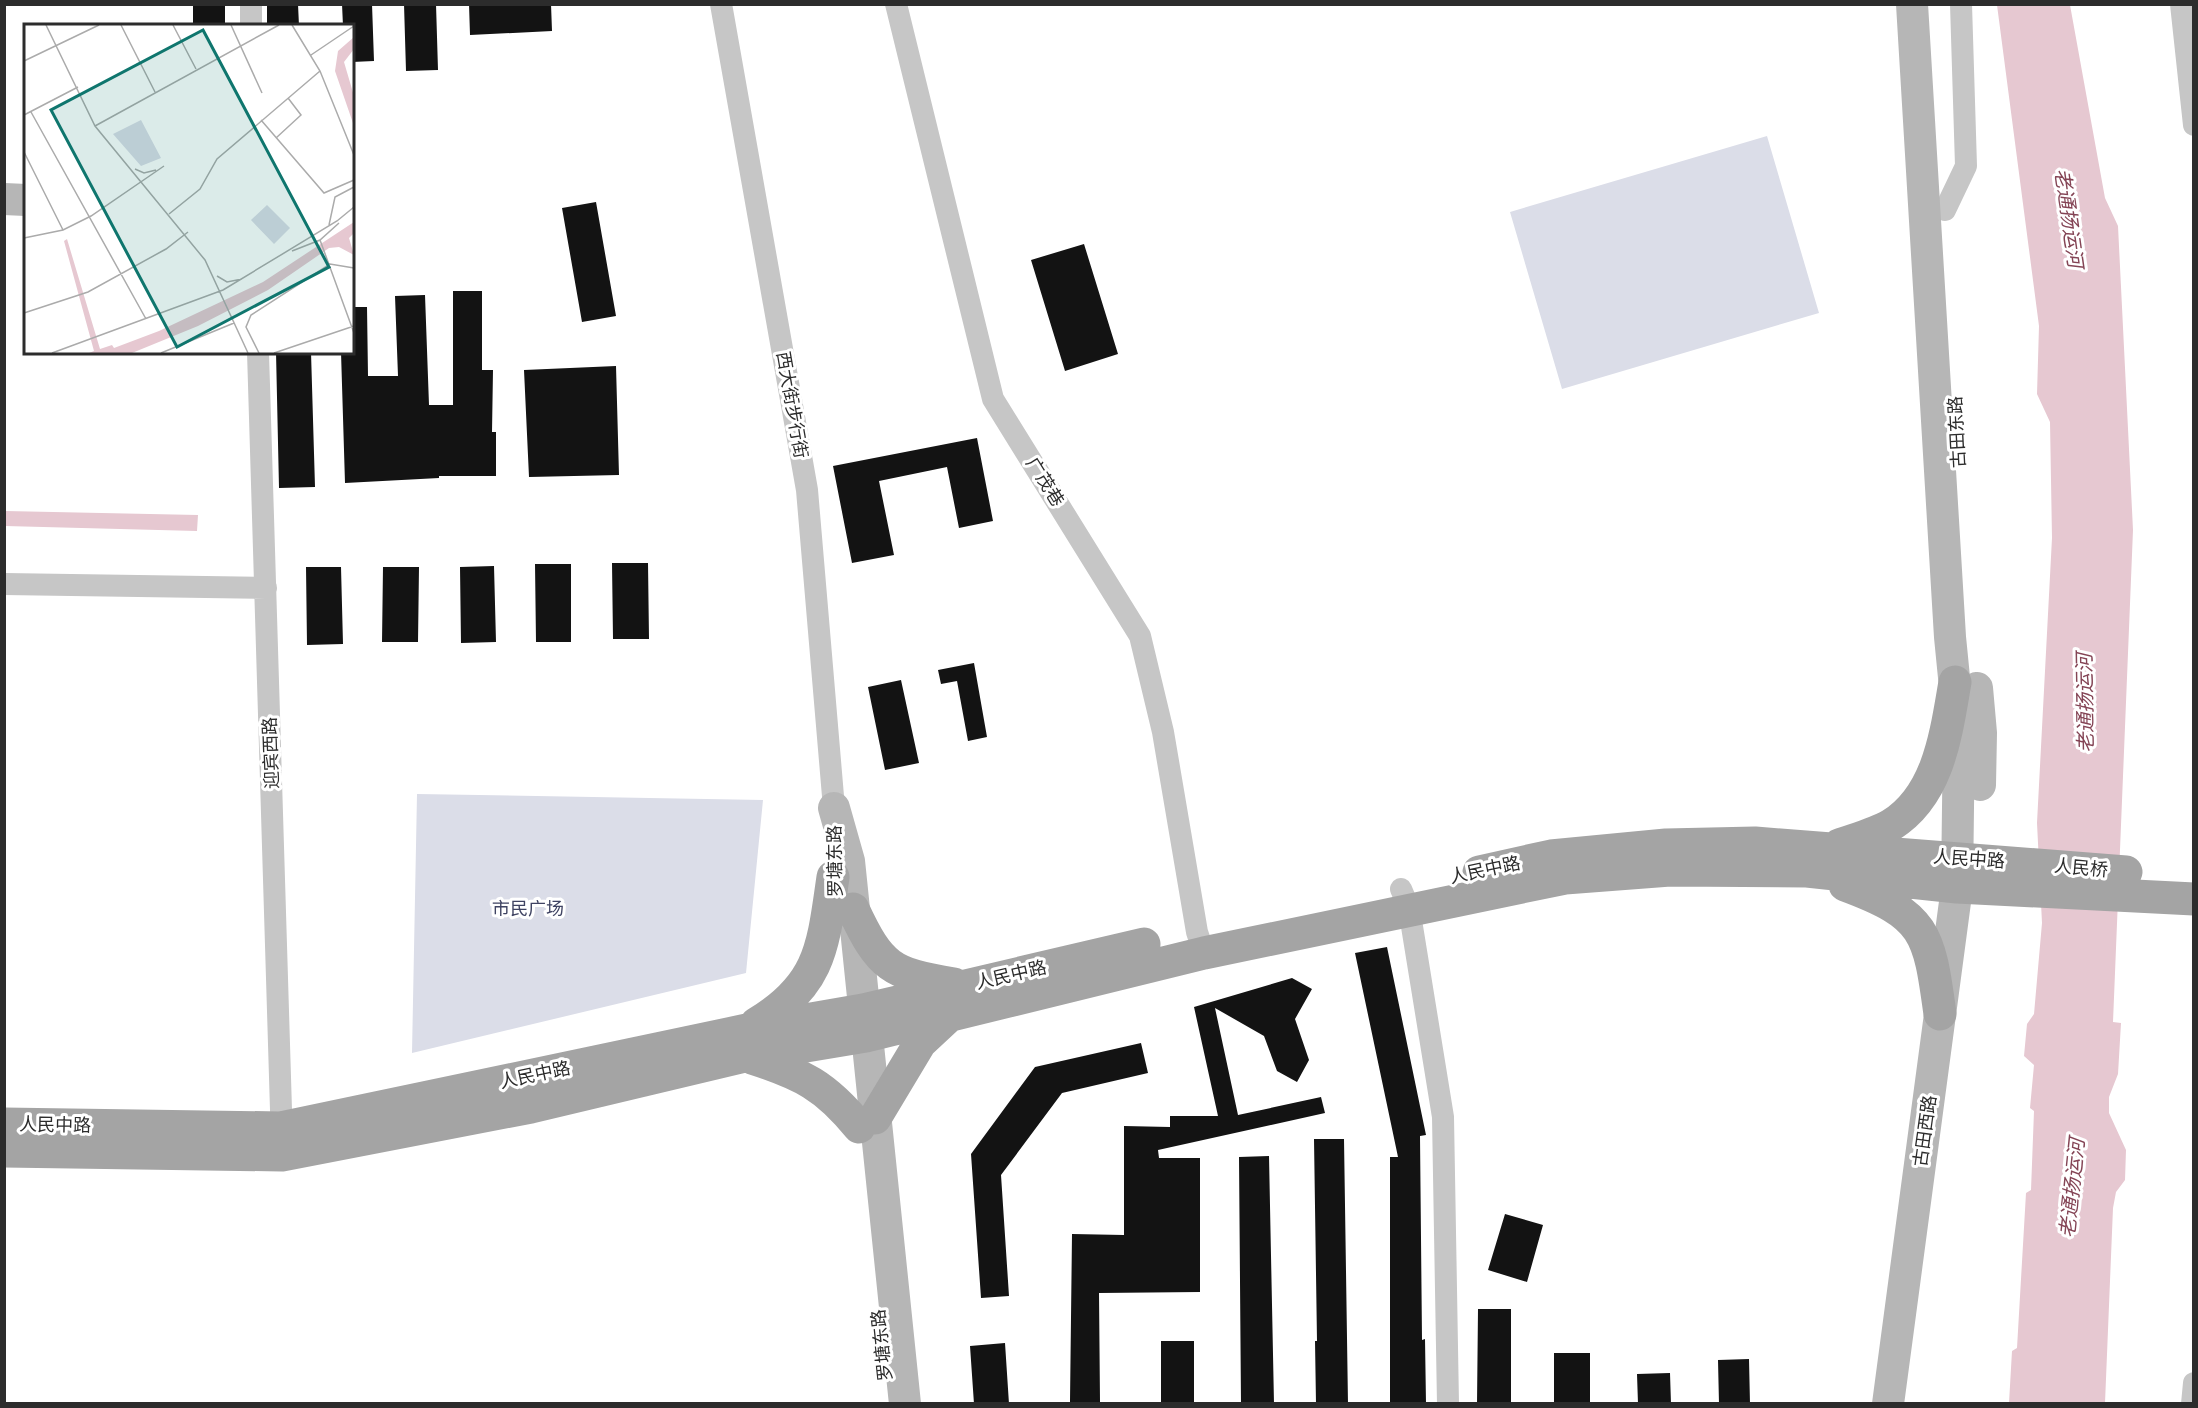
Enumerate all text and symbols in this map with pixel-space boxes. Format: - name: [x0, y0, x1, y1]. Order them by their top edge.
- inset map: [24, 24, 354, 354]
- water label: 老通扬运河: [2051, 167, 2089, 273]
- street label: 西大街步行街: [773, 350, 813, 460]
- street label: 古田东路: [1943, 396, 1969, 469]
- street label: 广茂巷: [1022, 453, 1069, 510]
- water label: 老通扬运河: [2071, 649, 2097, 753]
- street label: 迎宾西路: [258, 717, 282, 789]
- street label: 罗塘东路: [822, 825, 846, 897]
- street label: 人民中路: [1932, 845, 2006, 871]
- street label: 人民中路: [1447, 851, 1522, 887]
- street label: 人民桥: [2053, 854, 2109, 880]
- park label: 市民广场: [492, 897, 564, 919]
- street label: 人民中路: [973, 955, 1048, 993]
- street label: 人民中路: [497, 1056, 572, 1092]
- street label: 古田西路: [1908, 1094, 1940, 1168]
- street label: 人民中路: [19, 1112, 91, 1136]
- water label: 老通扬运河: [2054, 1133, 2089, 1239]
- street label: 罗塘东路: [866, 1308, 896, 1382]

